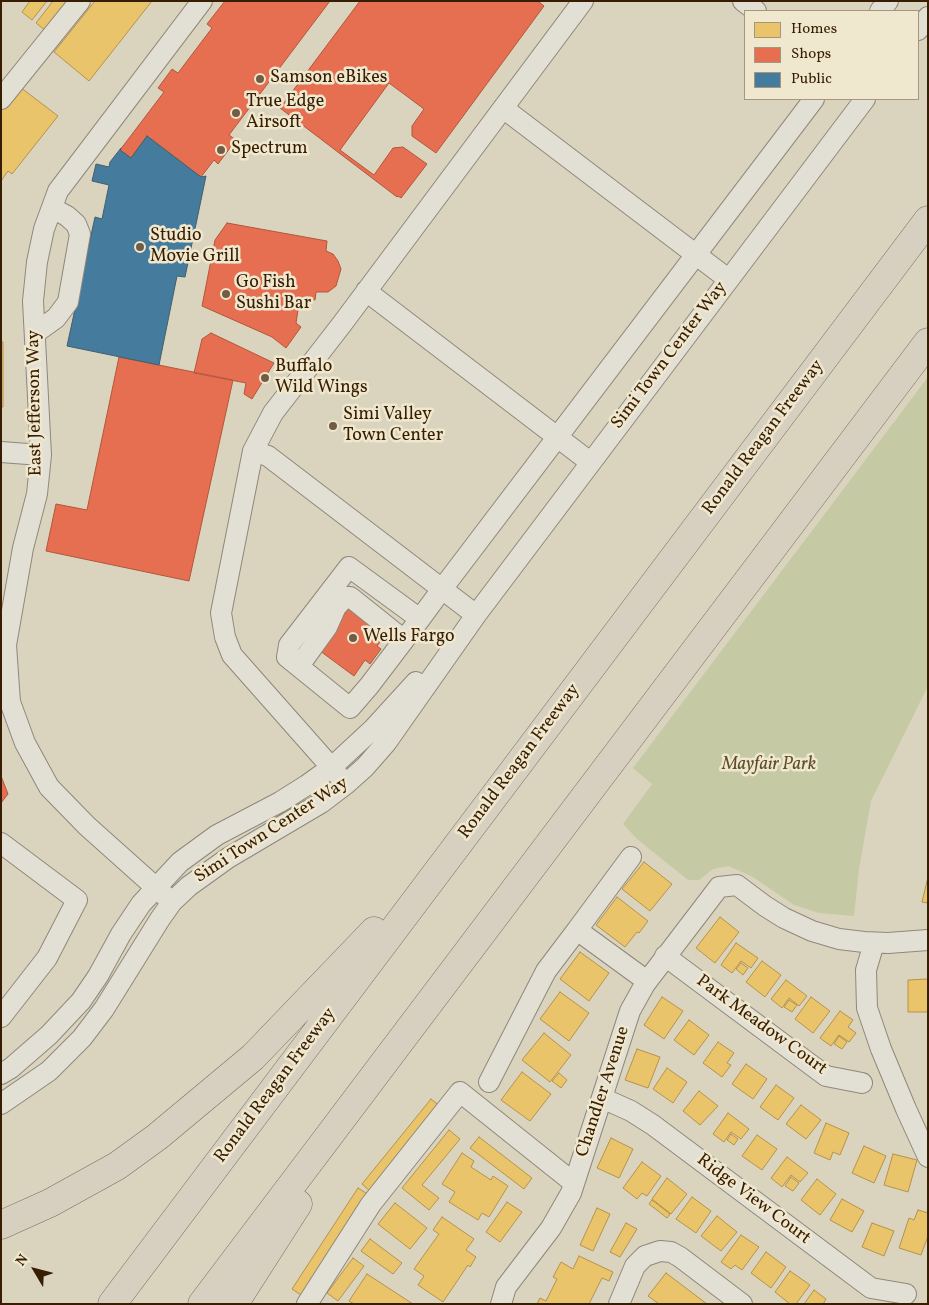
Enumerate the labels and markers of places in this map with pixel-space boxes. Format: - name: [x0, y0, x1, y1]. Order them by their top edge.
- place label: Samson eBikes: [270, 68, 387, 90]
- marker: Samson eBikes: [254, 73, 266, 85]
- place label: True Edge Airsoft: [246, 92, 324, 134]
- marker: True Edge Airsoft: [230, 107, 242, 119]
- place label: Spectrum: [231, 139, 308, 161]
- marker: Spectrum: [215, 144, 227, 156]
- place label: Studio Movie Grill: [150, 226, 240, 268]
- marker: Studio Movie Grill: [134, 241, 146, 253]
- place label: Go Fish Sushi Bar: [236, 273, 311, 316]
- marker: Go Fish Sushi Bar: [220, 288, 232, 300]
- place label: Buffalo Wild Wings: [275, 357, 368, 399]
- marker: Buffalo Wild Wings: [259, 372, 271, 384]
- place label: Simi Valley Town Center: [343, 405, 443, 448]
- marker: Simi Valley Town Center: [327, 420, 339, 432]
- place label: Wells Fargo: [363, 627, 455, 649]
- marker: Wells Fargo: [347, 632, 359, 644]

